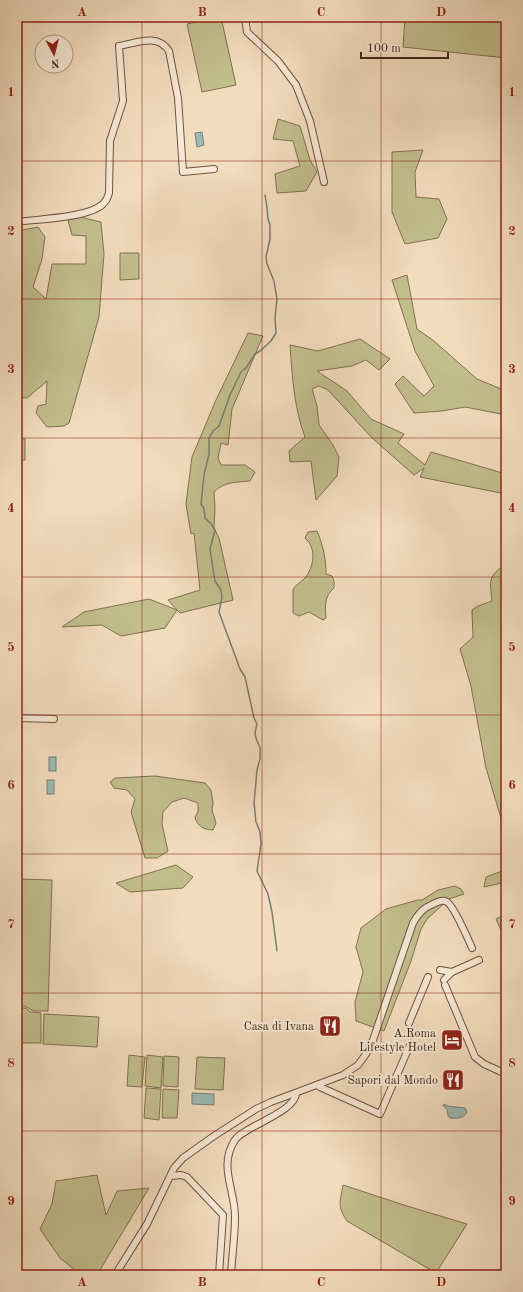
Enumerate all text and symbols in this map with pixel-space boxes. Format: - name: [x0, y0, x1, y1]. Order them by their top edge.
- text: A: [77, 6, 87, 19]
- text: B: [197, 6, 207, 19]
- text: C: [317, 6, 325, 19]
- text: D: [436, 6, 446, 19]
- north arrow: [34, 34, 74, 74]
- scale bar: [361, 34, 448, 60]
- text: 100 m: [367, 43, 401, 55]
- text: N: [50, 56, 60, 68]
- text: 1: [7, 86, 15, 99]
- text: 1: [508, 86, 516, 99]
- text: 2: [7, 225, 15, 238]
- text: 2: [508, 225, 516, 238]
- text: 3: [7, 363, 15, 376]
- text: 3: [508, 363, 516, 376]
- text: 4: [7, 502, 15, 515]
- text: 4: [508, 502, 516, 515]
- text: 5: [7, 641, 15, 654]
- text: 5: [508, 641, 516, 654]
- text: 6: [7, 779, 15, 792]
- text: 6: [508, 779, 516, 792]
- text: 7: [7, 918, 15, 931]
- text: 7: [508, 918, 516, 931]
- restaurant icon: Casa di Ivana: [317, 1013, 343, 1039]
- place label: Casa di Ivana: [244, 1021, 314, 1033]
- hotel icon: A.Roma Lifestyle Hotel: [439, 1027, 465, 1053]
- place label: A.Roma Lifestyle Hotel: [359, 1028, 436, 1054]
- text: 8: [7, 1057, 15, 1070]
- text: 8: [508, 1057, 516, 1070]
- restaurant icon: Sapori dal Mondo: [440, 1067, 466, 1093]
- place label: Sapori dal Mondo: [347, 1075, 438, 1087]
- text: 9: [7, 1195, 15, 1208]
- text: 9: [508, 1195, 516, 1208]
- text: A: [77, 1276, 87, 1289]
- text: B: [197, 1276, 207, 1289]
- text: C: [317, 1276, 325, 1289]
- text: D: [436, 1276, 446, 1289]

